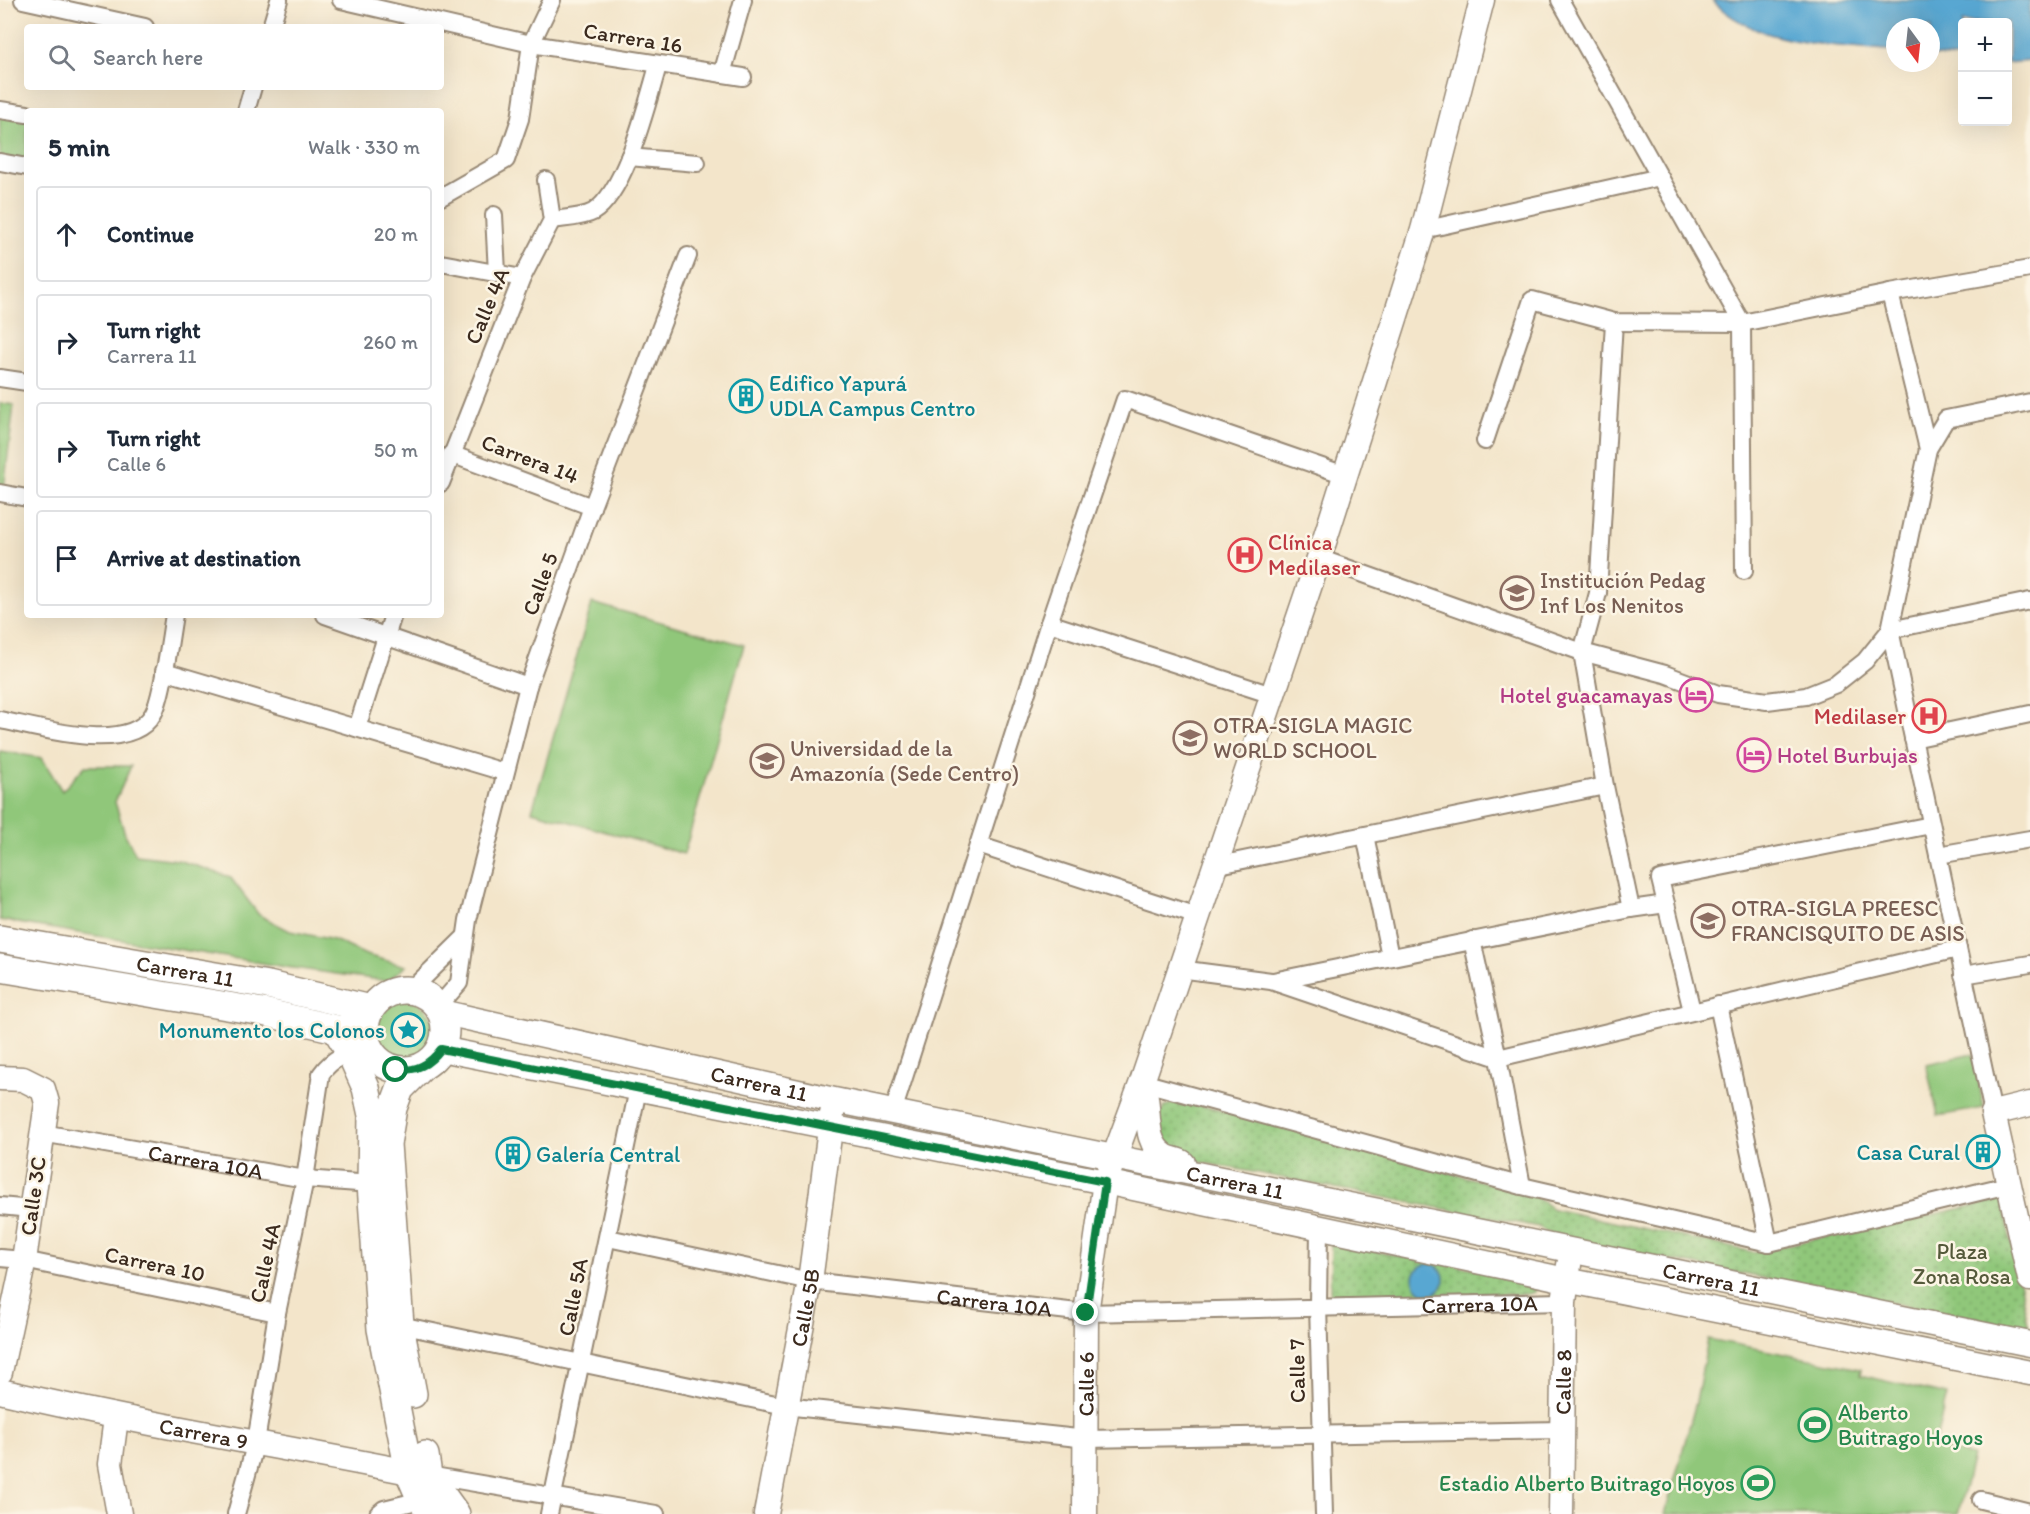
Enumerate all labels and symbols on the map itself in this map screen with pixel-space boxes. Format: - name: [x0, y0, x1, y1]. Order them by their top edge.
- street label: Carrera 16: [581, 17, 685, 59]
- north arrow: [1886, 18, 1940, 72]
- street label: Calle 4A: [459, 264, 515, 348]
- place label: Edifico Yapurá UDLA Campus Centro: [769, 370, 976, 422]
- building icon: Edifico Yapurá UDLA Campus Centro: [728, 378, 764, 414]
- street label: Carrera 14: [478, 428, 582, 490]
- place label: Clínica Medilaser: [1268, 529, 1361, 581]
- hospital icon: Clínica Medilaser: [1227, 537, 1263, 573]
- street label: Calle 5: [516, 549, 564, 619]
- place label: Institución Pedag Inf Los Nenitos: [1540, 567, 1706, 619]
- school or university icon: Institución Pedag Inf Los Nenitos: [1499, 575, 1535, 611]
- hotel icon: Hotel guacamayas: [1678, 677, 1714, 713]
- place label: Hotel guacamayas: [1500, 682, 1673, 709]
- hospital icon: Medilaser: [1911, 698, 1947, 734]
- place label: Medilaser: [1814, 703, 1906, 730]
- place label: OTRA-SIGLA MAGIC WORLD SCHOOL: [1213, 712, 1412, 764]
- school or university icon: OTRA-SIGLA MAGIC WORLD SCHOOL: [1172, 720, 1208, 756]
- place label: Universidad de la Amazonía (Sede Centro): [790, 735, 1019, 787]
- hotel icon: Hotel Burbujas: [1736, 737, 1772, 773]
- place label: Hotel Burbujas: [1777, 742, 1918, 769]
- school or university icon: Universidad de la Amazonía (Sede Centro): [749, 743, 785, 779]
- place label: OTRA-SIGLA PREESC FRANCISQUITO DE ASIS: [1731, 895, 1965, 947]
- school or university icon: OTRA-SIGLA PREESC FRANCISQUITO DE ASIS: [1690, 903, 1726, 939]
- street label: Carrera 11: [134, 949, 236, 992]
- place icon: Monumento los Colonos: [390, 1012, 426, 1048]
- place label: Monumento los Colonos: [159, 1017, 385, 1044]
- route start: [382, 1056, 408, 1082]
- street label: Carrera 11: [708, 1059, 810, 1107]
- building icon: Casa Cural: [1965, 1134, 2001, 1170]
- building icon: Galería Central: [495, 1136, 531, 1172]
- street label: Carrera 10A: [146, 1138, 265, 1185]
- place label: Casa Cural: [1856, 1139, 1960, 1166]
- place label: Galería Central: [536, 1141, 680, 1168]
- street label: Calle 3C: [14, 1155, 52, 1237]
- street label: Carrera 11: [1184, 1159, 1286, 1205]
- street label: Calle 4A: [243, 1221, 287, 1305]
- park label: Plaza Zona Rosa: [1913, 1238, 2012, 1290]
- street label: Carrera 10: [102, 1240, 208, 1288]
- street label: Calle 5A: [552, 1256, 594, 1338]
- street label: Carrera 11: [1660, 1256, 1762, 1302]
- street label: Calle 5B: [784, 1267, 825, 1349]
- street label: Carrera 10A: [935, 1282, 1053, 1322]
- street label: Carrera 10A: [1421, 1289, 1538, 1319]
- route end: [1072, 1299, 1098, 1325]
- street label: Calle 7: [1283, 1338, 1311, 1403]
- street label: Calle 8: [1549, 1349, 1577, 1415]
- street label: Calle 6: [1072, 1351, 1099, 1417]
- place label: Alberto Buitrago Hoyos: [1838, 1399, 1983, 1451]
- sports icon: Alberto Buitrago Hoyos: [1797, 1407, 1833, 1443]
- street label: Carrera 9: [157, 1412, 250, 1455]
- sports icon: Estadio Alberto Buitrago Hoyos: [1740, 1465, 1776, 1501]
- place label: Estadio Alberto Buitrago Hoyos: [1439, 1470, 1735, 1497]

